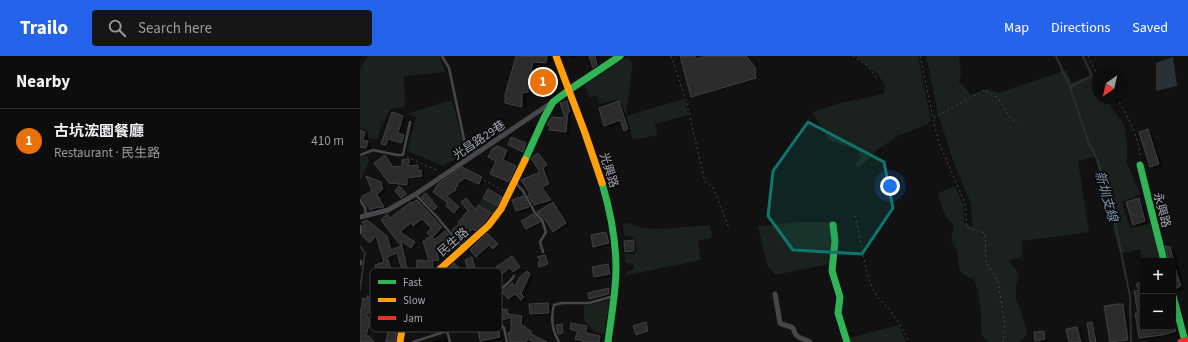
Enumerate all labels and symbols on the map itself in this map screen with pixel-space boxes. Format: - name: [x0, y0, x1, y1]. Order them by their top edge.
- pin: 1: [530, 67, 556, 97]
- north arrow: [1092, 68, 1128, 104]
- street label: 光昌路29巷: [450, 117, 509, 164]
- street label: 光興路: [595, 150, 622, 190]
- water label: 新圳支線: [1090, 169, 1122, 226]
- your location: [880, 176, 900, 196]
- street label: 永興路: [1149, 191, 1174, 230]
- street label: 民生路: [434, 224, 472, 261]
- legend: [370, 268, 502, 332]
- text: Fast: [403, 275, 422, 290]
- text: Slow: [403, 293, 426, 308]
- text: Jam: [403, 311, 423, 326]

